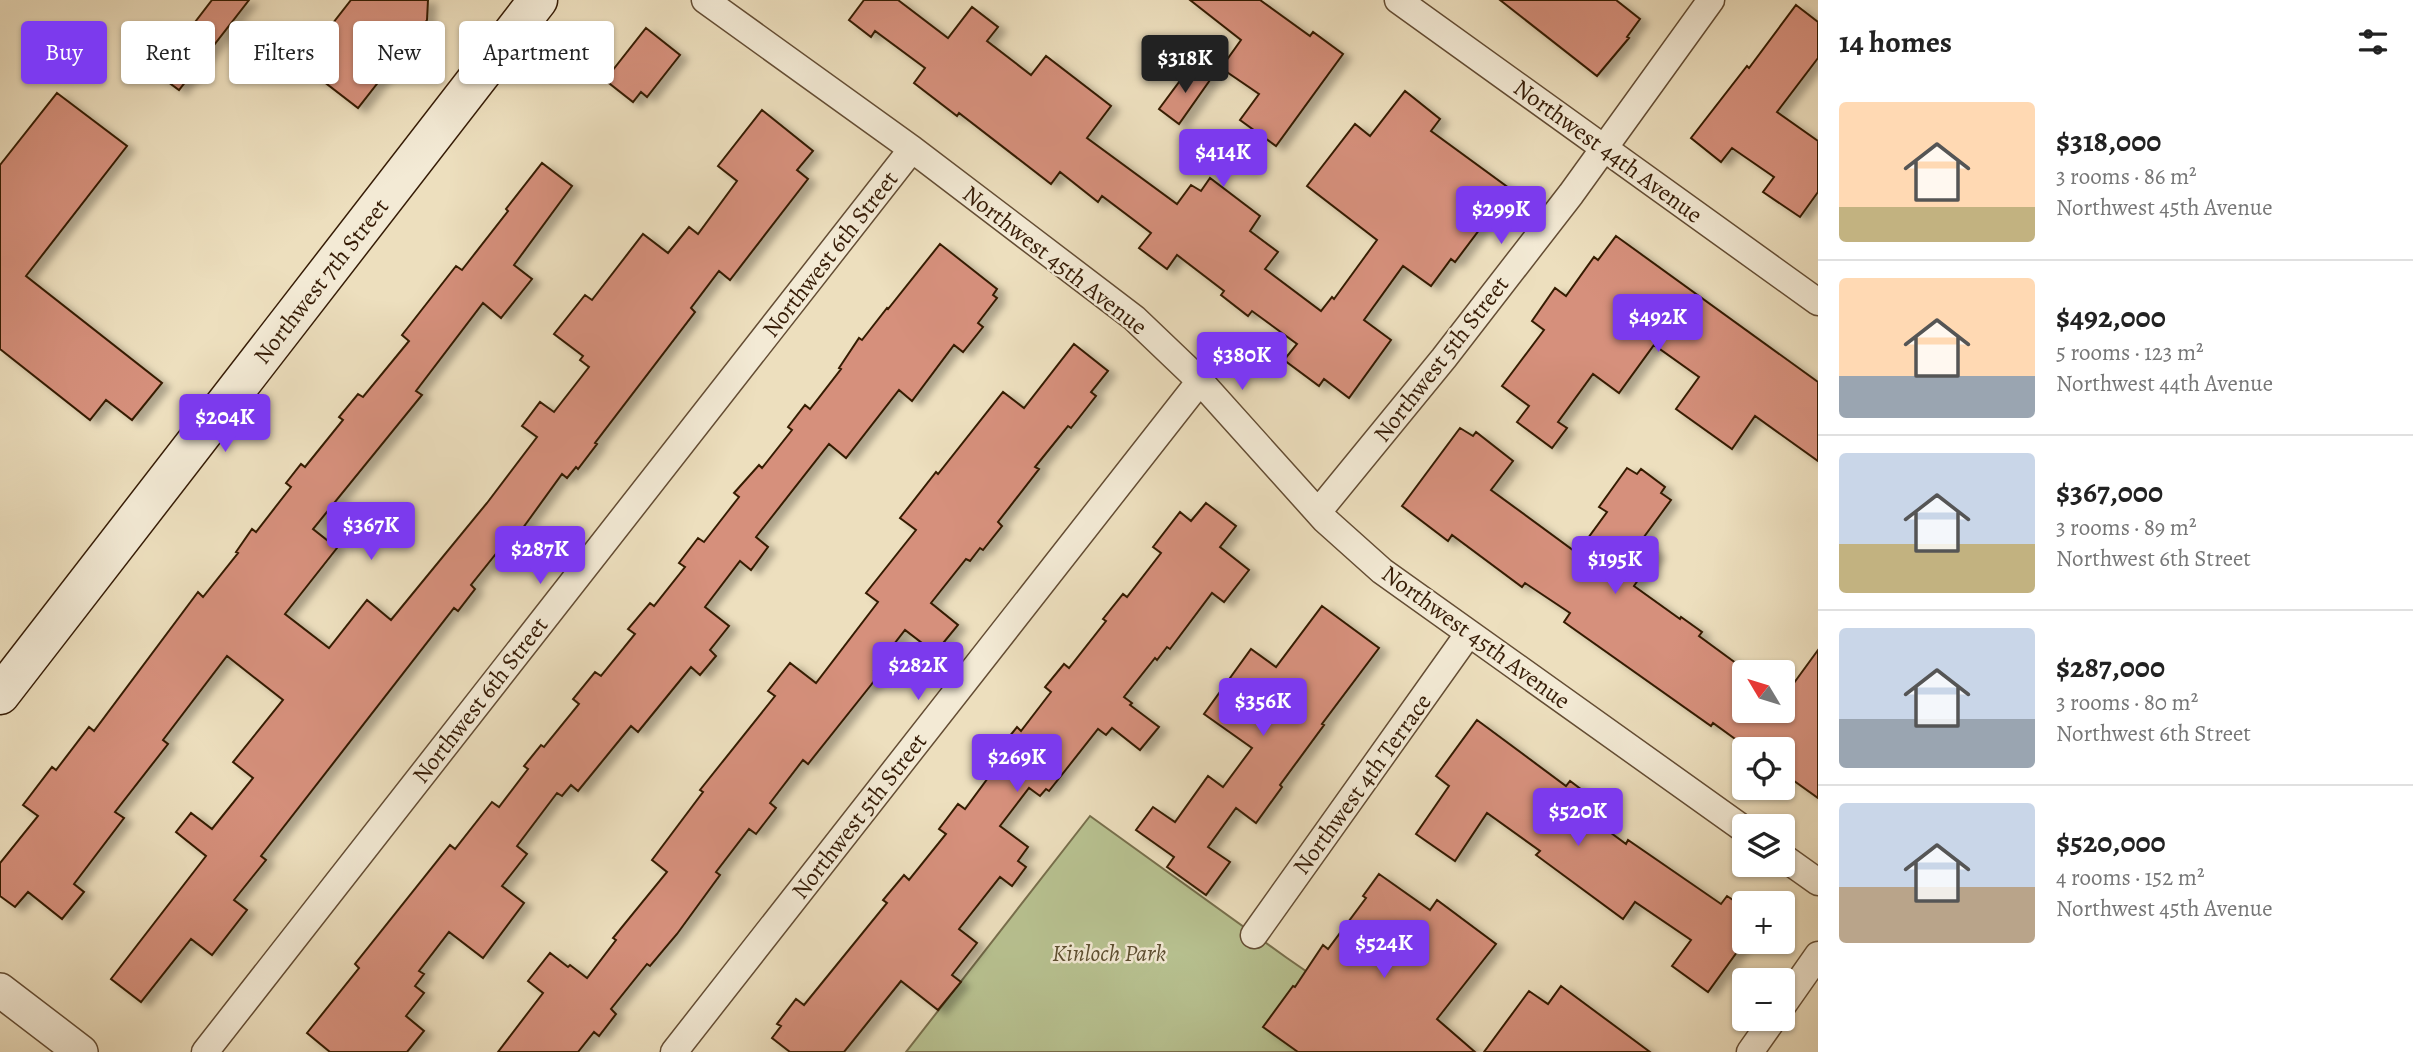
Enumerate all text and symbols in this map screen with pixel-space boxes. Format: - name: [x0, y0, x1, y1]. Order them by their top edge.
- chip: Buy: [21, 21, 107, 84]
- chip: Rent: [121, 21, 215, 84]
- chip: Filters: [229, 21, 339, 84]
- chip: New: [353, 21, 445, 84]
- chip: Apartment: [459, 21, 614, 84]
- text: 14 homes: [1839, 22, 1952, 62]
- icon: filters: [2354, 23, 2392, 61]
- pin: $318K: [1136, 36, 1234, 95]
- text: $318K: [1158, 42, 1213, 73]
- street label: Northwest 44th Avenue: [1507, 71, 1709, 231]
- text: $318,000: [2056, 121, 2161, 161]
- pin: $414K: [1174, 130, 1272, 189]
- icon: home: [1895, 130, 1979, 214]
- text: $414K: [1195, 136, 1251, 167]
- text: 3 rooms · 86 m²: [2056, 161, 2197, 192]
- street label: Northwest 6th Street: [755, 164, 905, 344]
- street label: Northwest 45th Avenue: [956, 178, 1154, 342]
- pin: $299K: [1452, 187, 1550, 246]
- street label: Northwest 7th Street: [246, 191, 396, 371]
- text: Northwest 45th Avenue: [2056, 192, 2273, 223]
- text: $299K: [1472, 193, 1530, 224]
- street label: Northwest 5th Street: [1366, 269, 1516, 449]
- pin: $492K: [1609, 294, 1707, 354]
- text: $492,000: [2056, 297, 2166, 337]
- text: $492K: [1629, 301, 1687, 332]
- icon: home: [1895, 306, 1979, 390]
- pin: $380K: [1193, 332, 1291, 392]
- text: 5 rooms · 123 m²: [2056, 337, 2204, 368]
- text: $380K: [1213, 339, 1271, 370]
- text: Northwest 44th Avenue: [2056, 368, 2273, 399]
- pin: $204K: [176, 394, 274, 454]
- text: $204K: [195, 401, 255, 432]
- text: $367,000: [2056, 472, 2163, 512]
- icon: home: [1895, 481, 1979, 565]
- pin: $367K: [322, 503, 420, 562]
- text: $367K: [343, 509, 399, 540]
- text: 3 rooms · 89 m²: [2056, 512, 2197, 543]
- pin: $287K: [491, 526, 589, 586]
- text: $287K: [511, 533, 569, 564]
- pin: $195K: [1566, 536, 1664, 596]
- text: $195K: [1588, 543, 1642, 574]
- text: Northwest 6th Street: [2056, 543, 2251, 574]
- street label: Northwest 45th Avenue: [1375, 558, 1577, 716]
- street label: Northwest 6th Street: [405, 610, 555, 790]
- pin: $282K: [869, 642, 967, 702]
- text: $287,000: [2056, 647, 2165, 687]
- text: $282K: [888, 649, 948, 680]
- icon: home: [1895, 656, 1979, 740]
- north arrow: [1732, 660, 1796, 723]
- map controls: [1732, 660, 1795, 1031]
- pin: $356K: [1214, 678, 1312, 738]
- text: $356K: [1235, 685, 1291, 716]
- street label: Northwest 4th Terrace: [1285, 687, 1439, 881]
- text: 3 rooms · 80 m²: [2056, 687, 2198, 718]
- text: Northwest 6th Street: [2056, 718, 2251, 749]
- street label: Northwest 5th Street: [784, 726, 934, 906]
- pin: $269K: [968, 734, 1066, 794]
- button: locate: [1732, 737, 1795, 800]
- text: $269K: [988, 741, 1046, 772]
- pin: $520K: [1529, 788, 1627, 848]
- text: $520K: [1549, 795, 1607, 826]
- button: layers: [1732, 814, 1795, 877]
- text: $520,000: [2056, 822, 2166, 862]
- icon: home: [1895, 831, 1979, 915]
- text: 4 rooms · 152 m²: [2056, 862, 2204, 893]
- button: +: [1732, 891, 1795, 954]
- text: Northwest 45th Avenue: [2056, 893, 2273, 924]
- pin: $524K: [1335, 920, 1433, 980]
- text: $524K: [1355, 927, 1413, 958]
- park label: Kinloch Park: [1052, 937, 1166, 969]
- button: −: [1732, 968, 1795, 1031]

